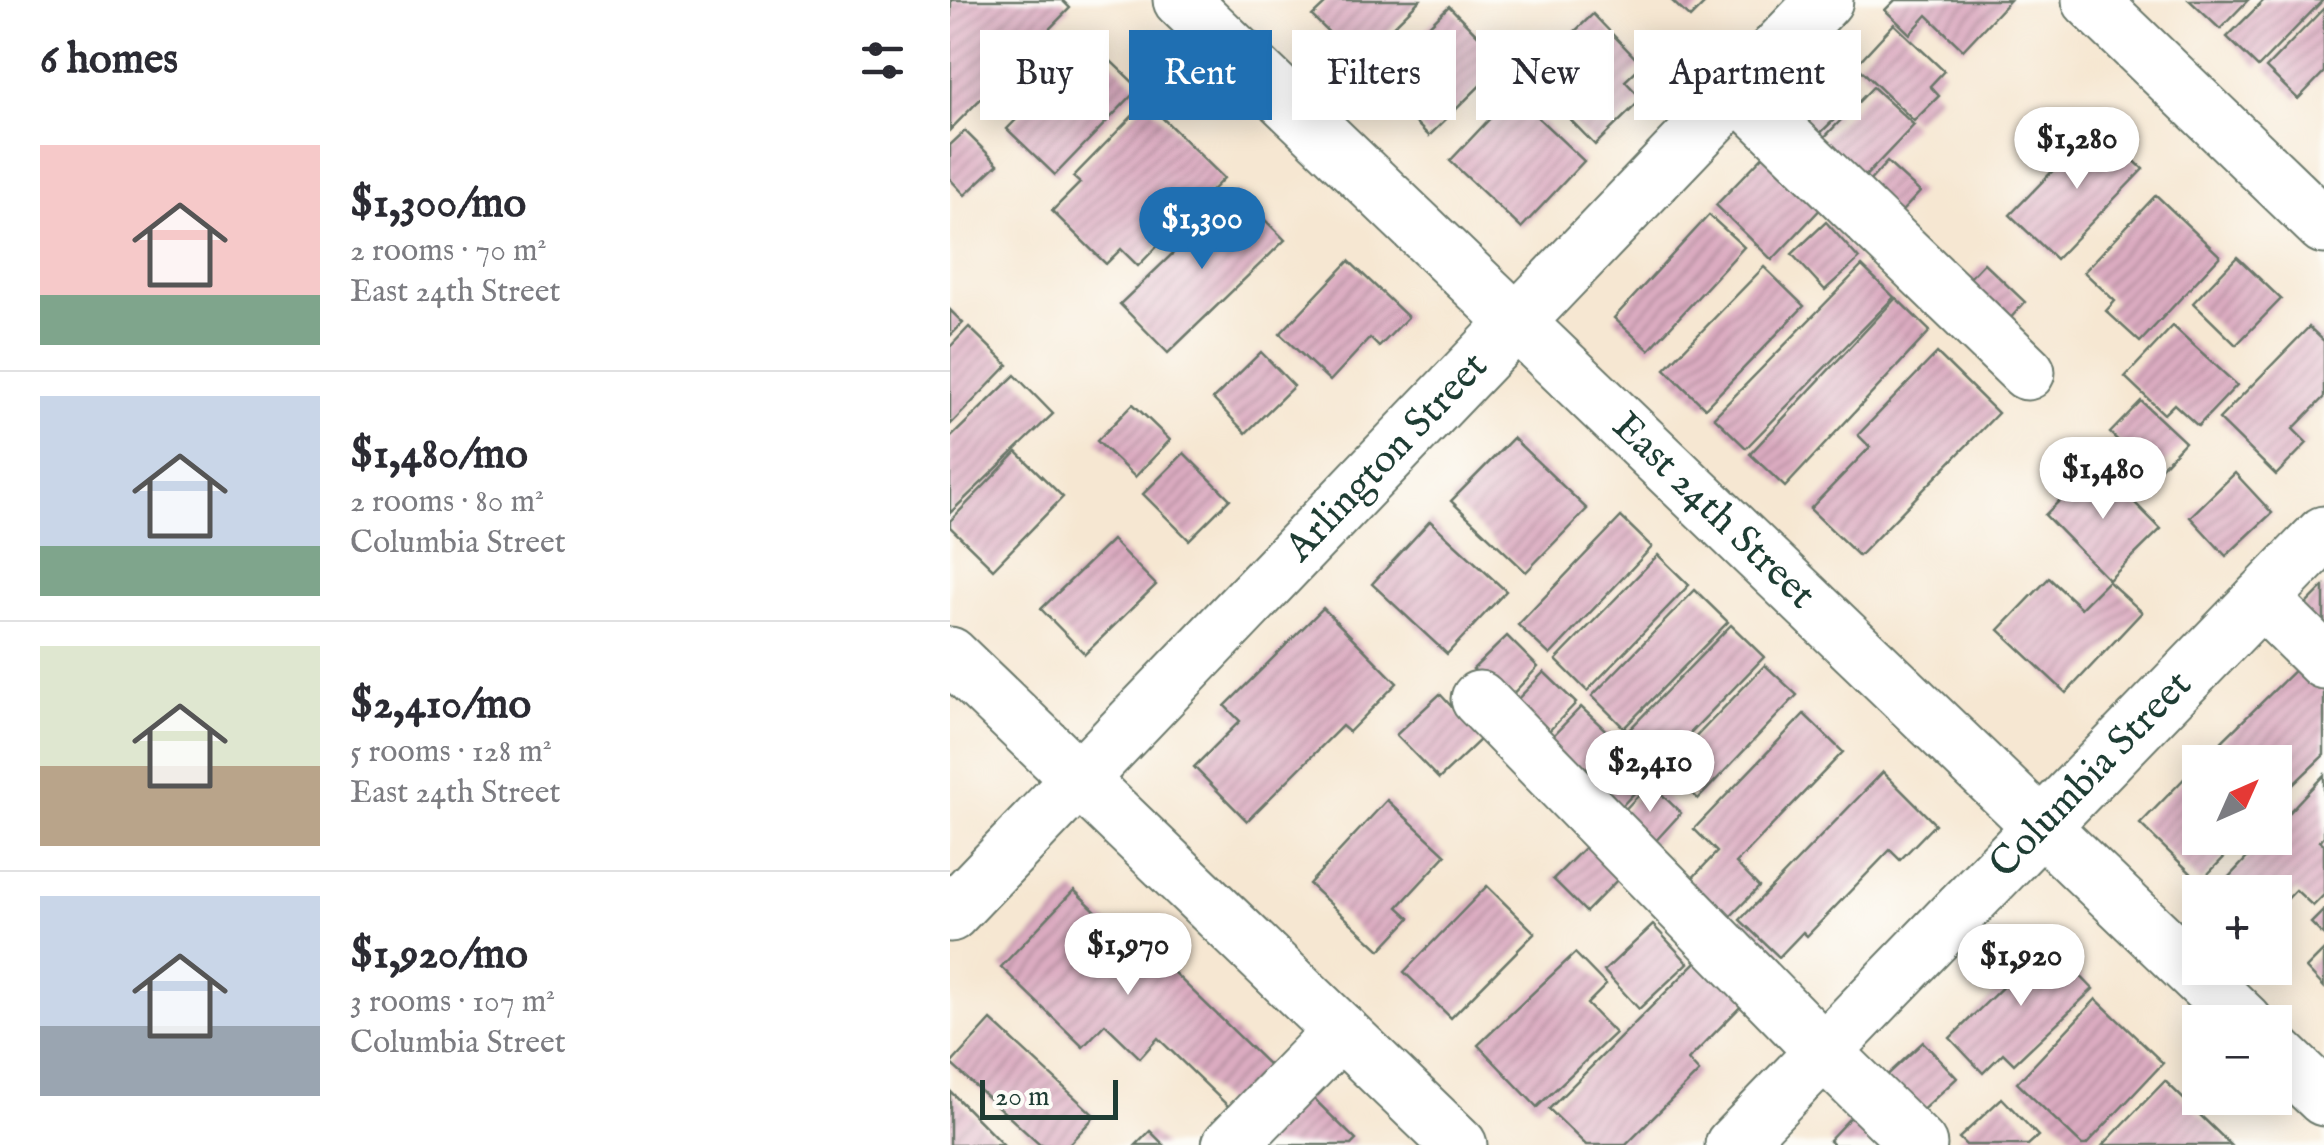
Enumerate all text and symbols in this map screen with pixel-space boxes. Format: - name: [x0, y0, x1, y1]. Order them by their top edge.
- chip: Buy: [980, 30, 1109, 120]
- chip: Rent: [1129, 30, 1272, 120]
- chip: Filters: [1292, 30, 1456, 120]
- chip: New: [1476, 30, 1614, 120]
- chip: Apartment: [1634, 30, 1861, 120]
- icon: filters: [855, 33, 910, 88]
- text: 6 homes: [40, 34, 178, 87]
- pin: $1,280: [1996, 107, 2158, 192]
- text: $1,280: [2036, 119, 2118, 160]
- text: $1,300/mo: [350, 178, 526, 231]
- icon: home: [120, 185, 240, 305]
- pin: $1,300: [1121, 187, 1283, 272]
- text: $1,300: [1161, 199, 1243, 240]
- text: 2 rooms · 70 m²: [350, 231, 547, 272]
- text: East 24th Street: [350, 272, 560, 313]
- street label: Arlington Street: [1274, 342, 1499, 574]
- street label: East 24th Street: [1601, 402, 1826, 621]
- text: $1,480/mo: [350, 429, 528, 482]
- icon: home: [120, 436, 240, 556]
- pin: $1,480: [2022, 437, 2184, 522]
- text: $1,480: [2062, 449, 2144, 490]
- text: 2 rooms · 80 m²: [350, 482, 544, 523]
- text: Columbia Street: [350, 523, 566, 564]
- street label: Columbia Street: [1979, 660, 2203, 889]
- text: $2,410/mo: [350, 679, 531, 732]
- icon: home: [120, 686, 240, 806]
- pin: $2,410: [1569, 730, 1731, 815]
- text: 5 rooms · 128 m²: [350, 732, 552, 773]
- text: $2,410: [1607, 742, 1693, 783]
- north arrow: [2182, 745, 2292, 855]
- map controls: [2182, 745, 2292, 1115]
- text: East 24th Street: [350, 773, 560, 814]
- button: +: [2182, 875, 2292, 985]
- pin: $1,970: [1047, 913, 1209, 998]
- pin: $1,920: [1940, 924, 2102, 1009]
- text: $1,970: [1087, 925, 1169, 966]
- text: $1,920/mo: [350, 929, 528, 982]
- icon: home: [120, 936, 240, 1056]
- text: $1,920: [1980, 936, 2062, 977]
- text: 3 rooms · 107 m²: [350, 982, 555, 1023]
- button: −: [2182, 1005, 2292, 1115]
- text: Columbia Street: [350, 1023, 566, 1064]
- scale bar: [980, 1075, 1118, 1120]
- text: 20 m: [995, 1080, 1050, 1115]

